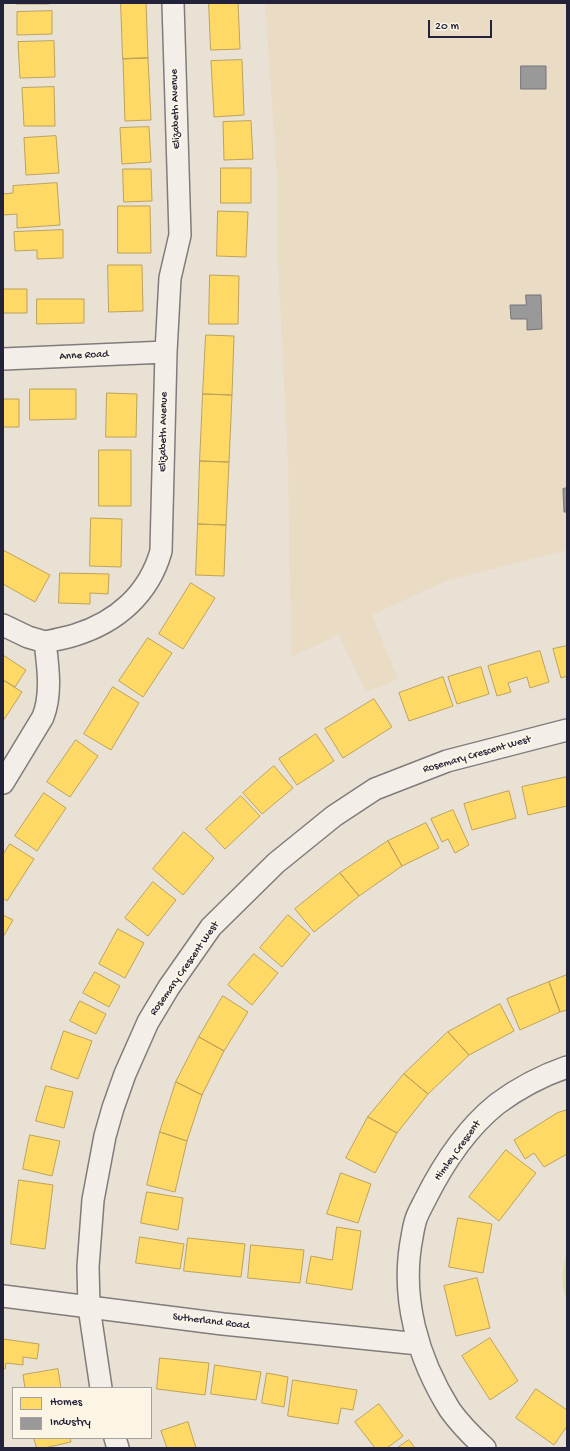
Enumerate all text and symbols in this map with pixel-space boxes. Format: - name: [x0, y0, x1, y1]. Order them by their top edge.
- scale bar: [430, 12, 494, 38]
- text: 20 m: [435, 20, 459, 34]
- street label: Elizabeth Avenue: [168, 69, 184, 149]
- street label: Anne Road: [59, 348, 109, 364]
- street label: Elizabeth Avenue: [157, 392, 171, 472]
- street label: Rosemary Crescent West: [421, 733, 533, 777]
- street label: Rosemary Crescent West: [147, 919, 223, 1019]
- street label: Himley Crescent: [432, 1118, 484, 1184]
- street label: Sutherland Road: [172, 1311, 250, 1333]
- legend: [12, 1387, 152, 1439]
- text: Homes: [50, 1396, 82, 1410]
- text: Industry: [50, 1416, 91, 1430]

